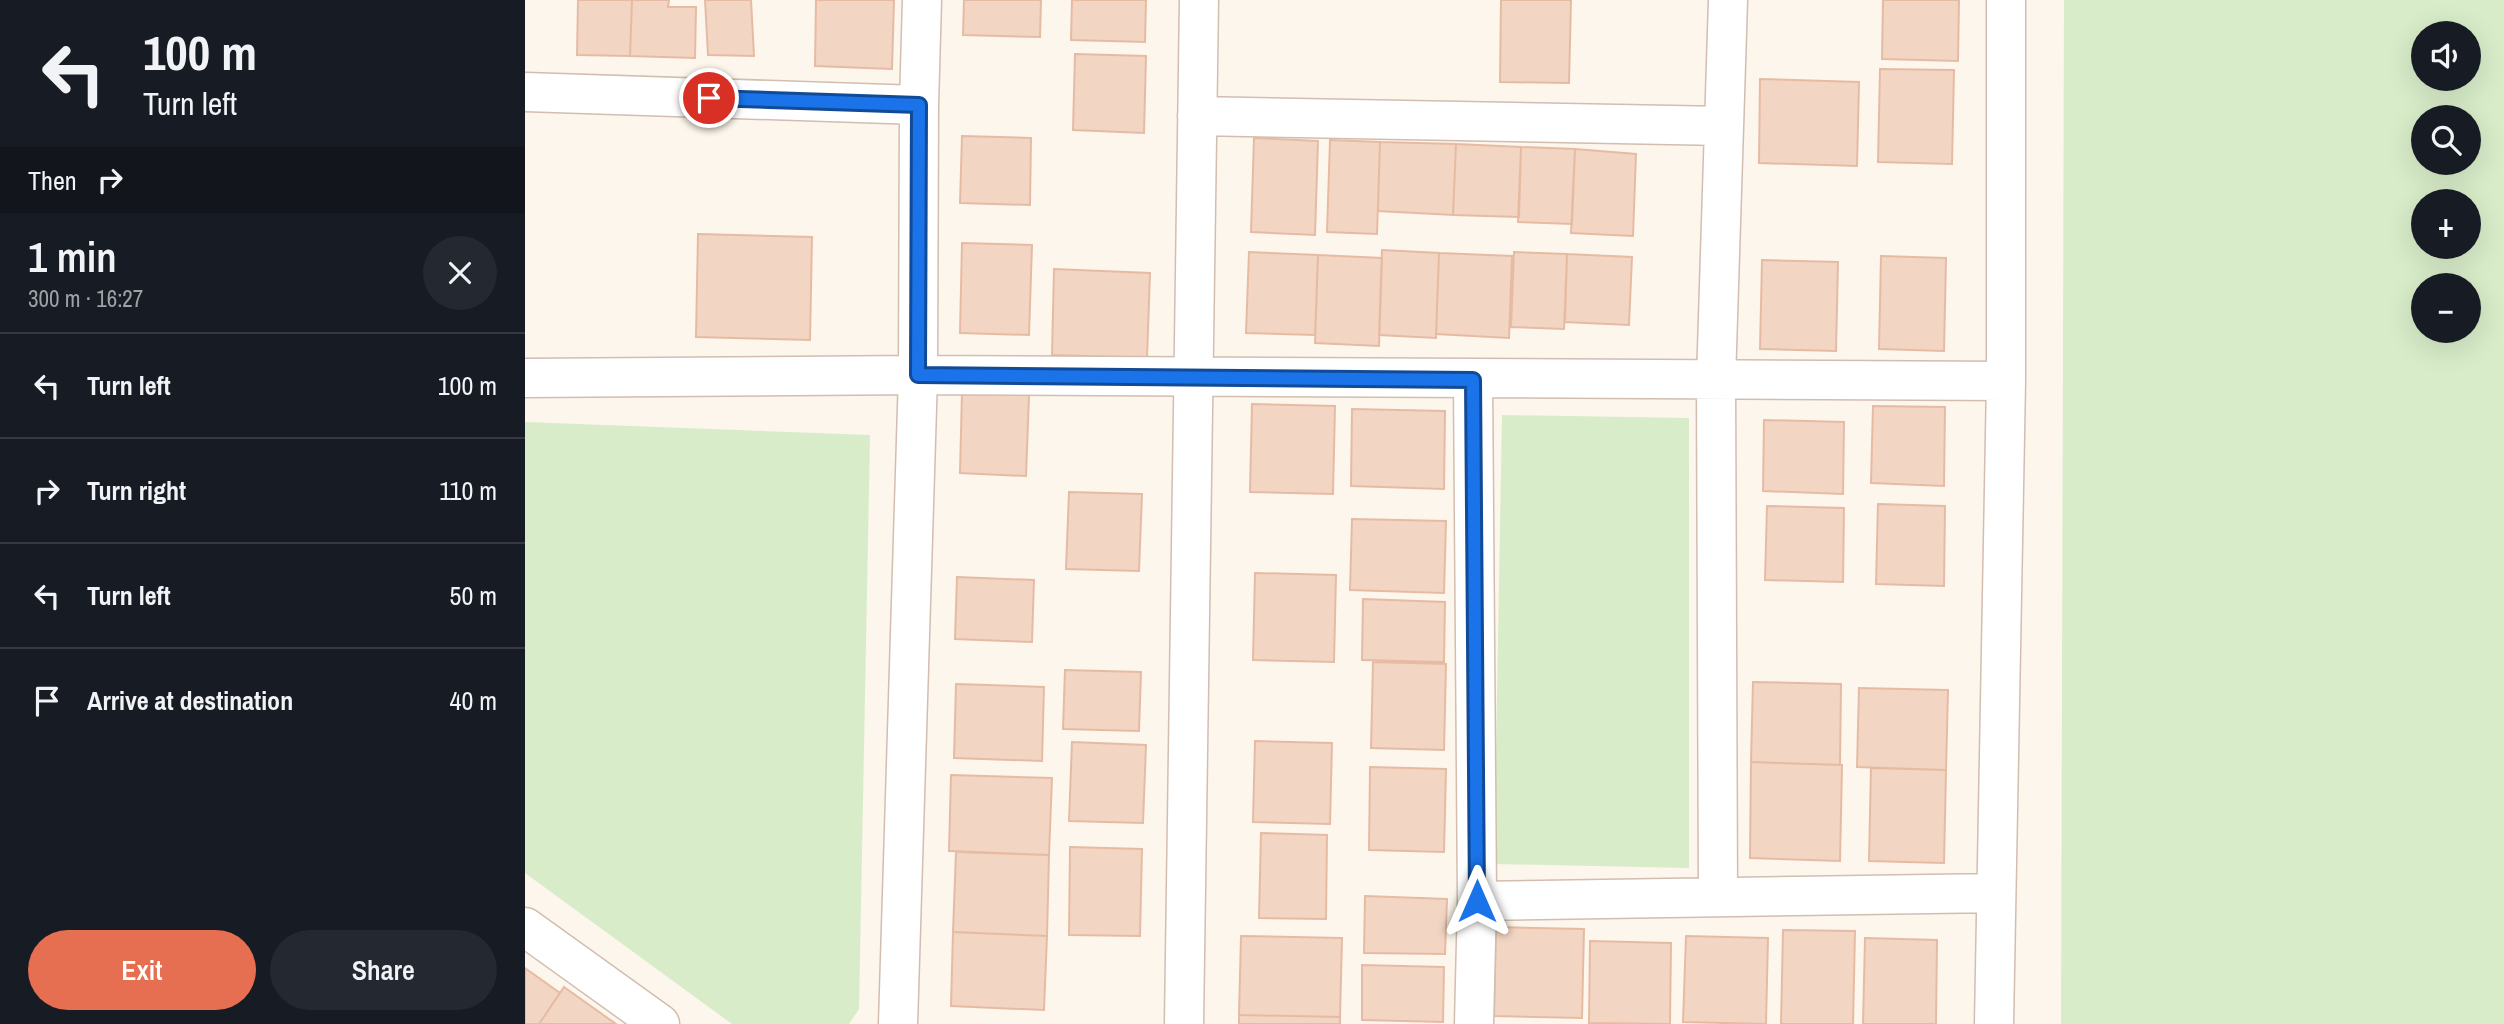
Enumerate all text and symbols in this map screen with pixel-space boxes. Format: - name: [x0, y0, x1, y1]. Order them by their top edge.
- text: 100 m: [143, 19, 257, 85]
- map controls: [2411, 21, 2481, 343]
- button: sound: [2411, 21, 2481, 91]
- icon: left: [28, 28, 119, 119]
- pin: [679, 68, 739, 128]
- icon: arrive: [690, 79, 728, 117]
- text: Turn left: [143, 82, 237, 125]
- button: search: [2411, 105, 2481, 175]
- icon: right: [91, 161, 129, 199]
- text: Then: [28, 163, 77, 198]
- button: +: [2411, 189, 2481, 259]
- text: 1 min: [28, 229, 117, 285]
- button: close: [423, 236, 497, 310]
- button: −: [2411, 273, 2481, 343]
- text: 300 m · 16:27: [28, 283, 143, 314]
- icon: left: [28, 367, 66, 405]
- text: Turn left: [87, 368, 171, 403]
- text: 100 m: [438, 368, 497, 403]
- icon: right: [28, 472, 66, 510]
- text: Turn right: [87, 473, 186, 508]
- text: 110 m: [439, 473, 497, 508]
- icon: left: [28, 577, 66, 615]
- text: Turn left: [87, 578, 171, 613]
- text: 50 m: [450, 578, 497, 613]
- icon: arrive: [28, 682, 66, 720]
- text: Arrive at destination: [87, 683, 293, 718]
- text: 40 m: [450, 683, 497, 718]
- position arrow: [1440, 864, 1514, 938]
- button: Exit: [28, 930, 256, 1010]
- button: Share: [270, 930, 497, 1010]

